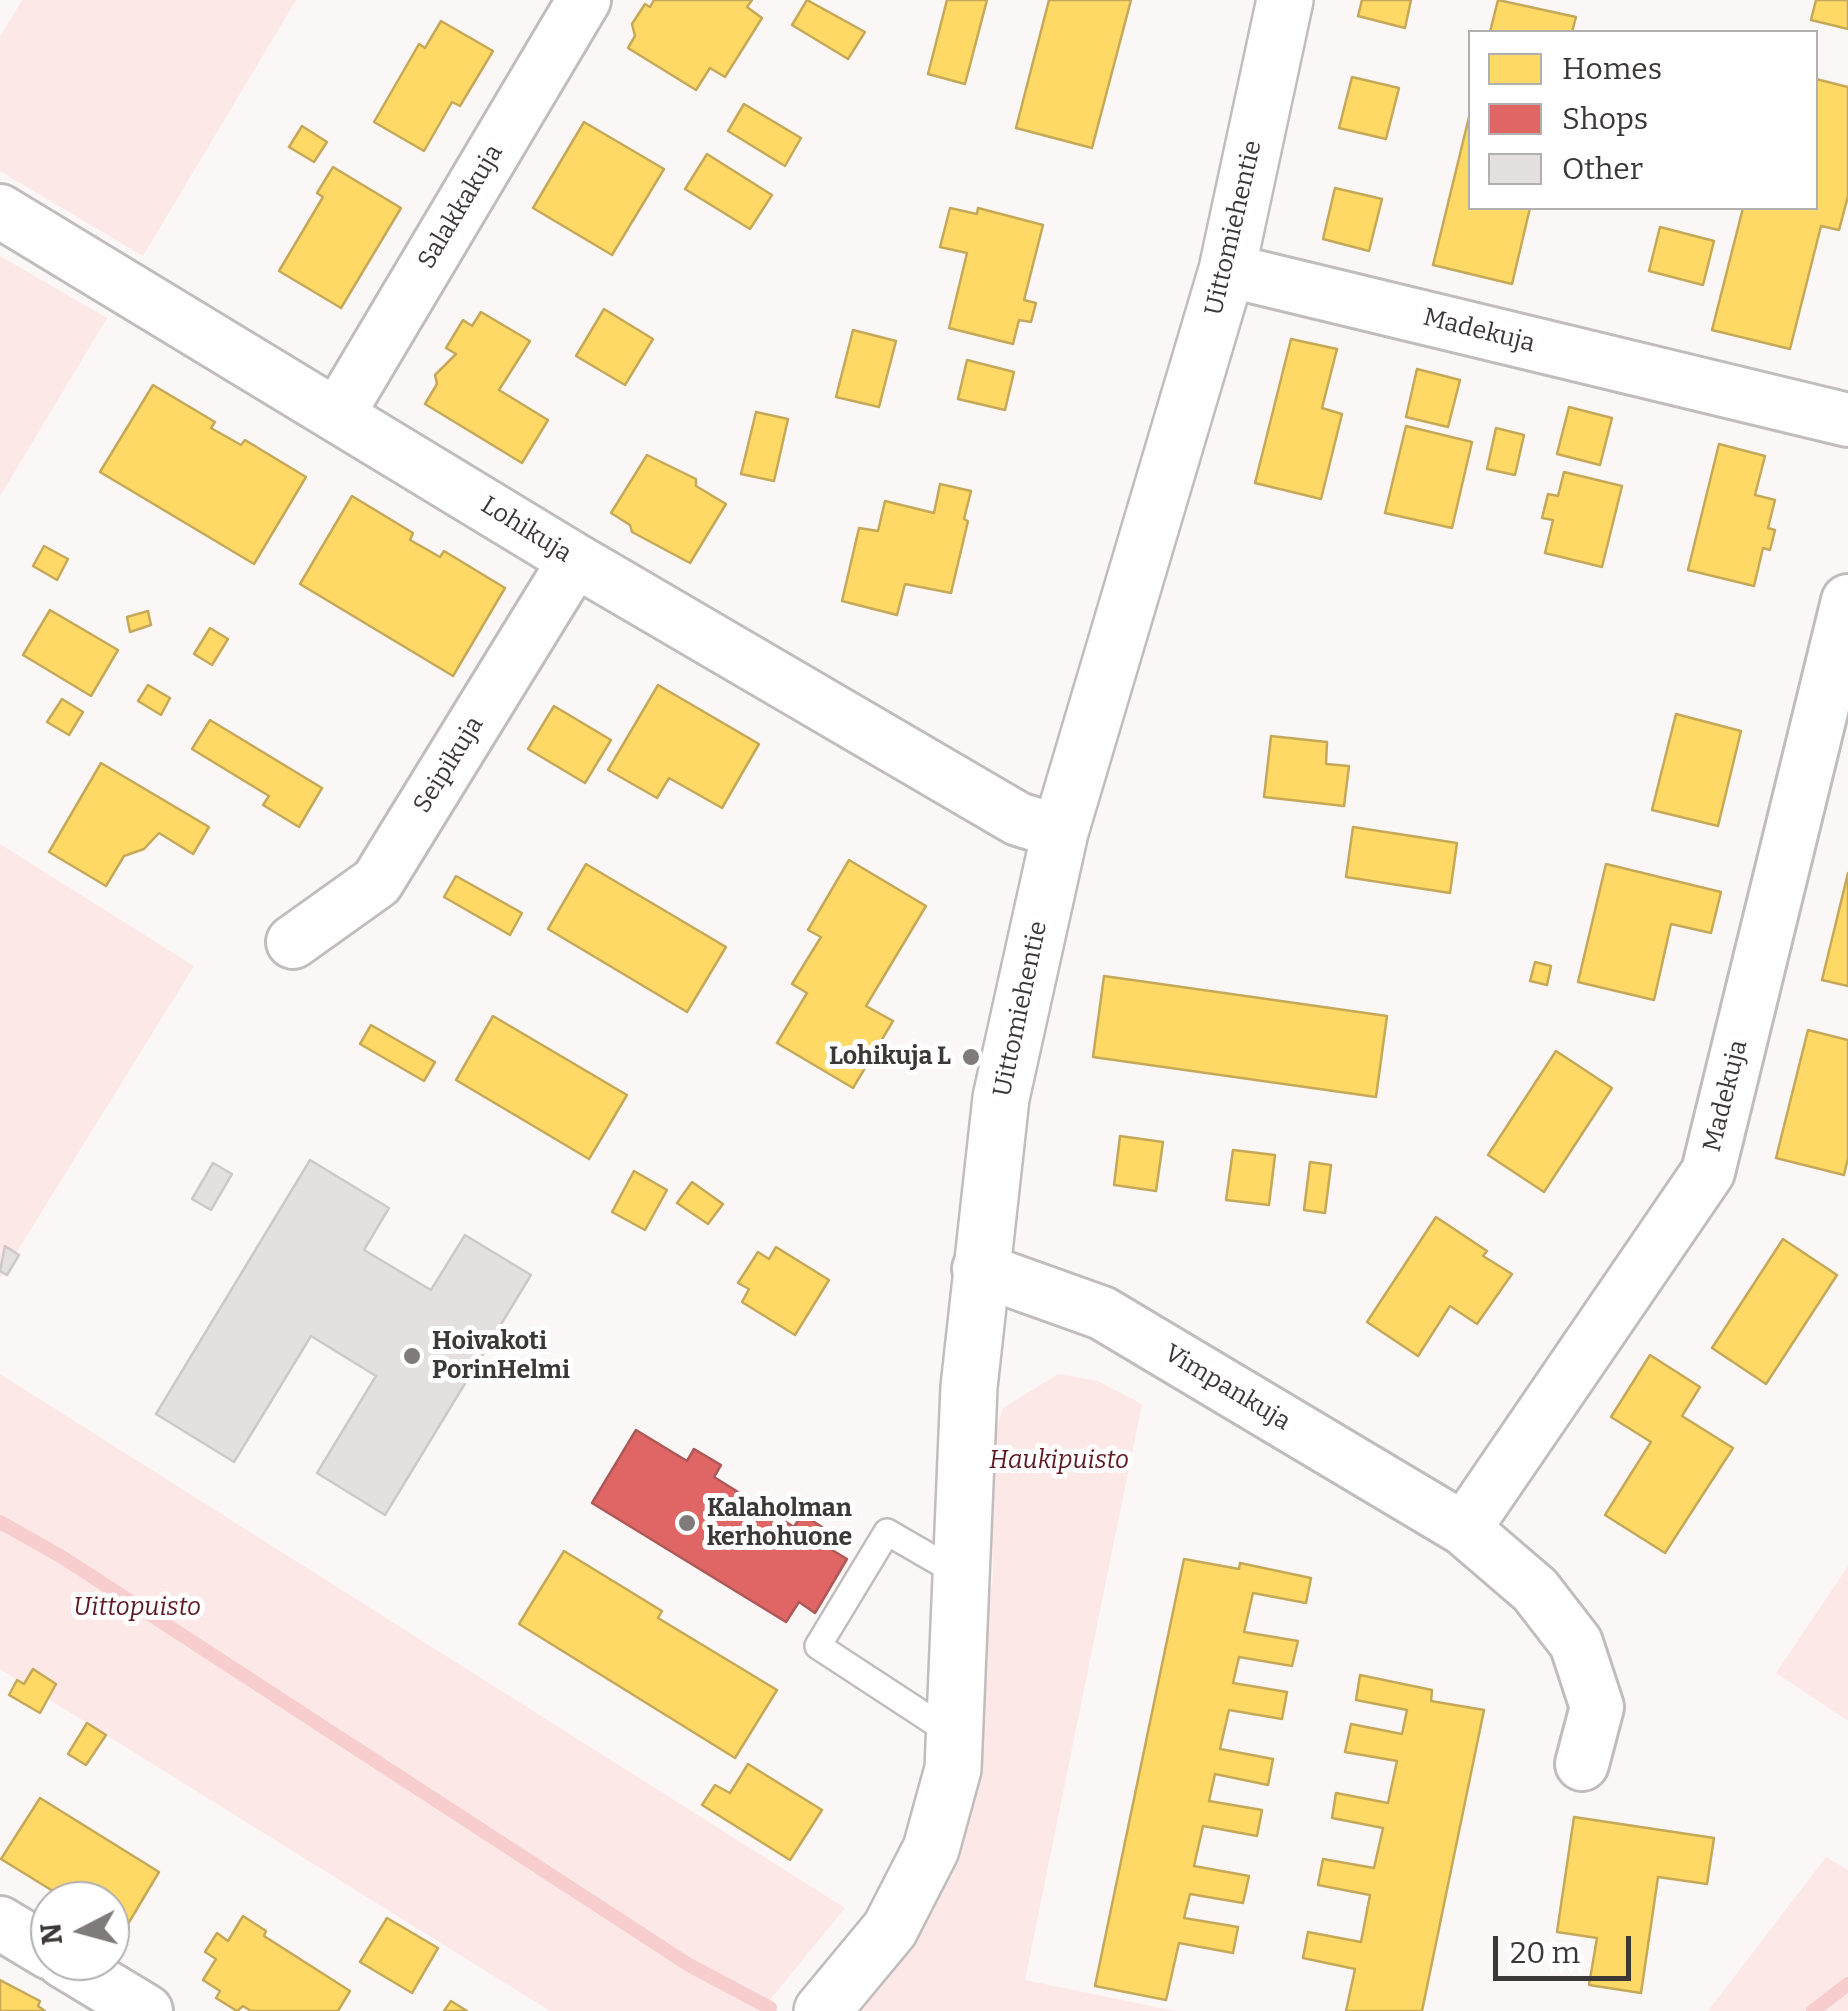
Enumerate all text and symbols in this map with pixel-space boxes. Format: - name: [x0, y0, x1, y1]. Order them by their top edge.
- legend: [1468, 30, 1818, 210]
- text: Homes: [1562, 51, 1662, 87]
- text: Shops: [1562, 101, 1648, 137]
- street label: Uittomiehentie: [1199, 138, 1269, 318]
- street label: Salakkakuja: [412, 140, 510, 274]
- text: Other: [1562, 151, 1643, 187]
- street label: Madekuja: [1420, 303, 1538, 359]
- street label: Lohikuja: [475, 491, 577, 569]
- street label: Seipikuja: [408, 711, 490, 819]
- street label: Uittomiehentie: [988, 919, 1054, 1099]
- street label: Madekuja: [1698, 1037, 1754, 1155]
- place label: Lohikuja L: [829, 1042, 951, 1072]
- marker: Lohikuja L: [960, 1046, 982, 1068]
- place label: Hoivakoti PorinHelmi: [432, 1327, 570, 1386]
- street label: Vimpankuja: [1159, 1339, 1295, 1437]
- marker: Hoivakoti PorinHelmi: [401, 1345, 423, 1367]
- park label: Haukipuisto: [989, 1446, 1129, 1476]
- place label: Kalaholman kerhohuone: [707, 1494, 852, 1553]
- marker: Kalaholman kerhohuone: [676, 1512, 698, 1534]
- park label: Uittopuisto: [73, 1593, 201, 1623]
- north arrow: [30, 1881, 130, 1981]
- scale bar: [1498, 1916, 1636, 1978]
- text: N: [34, 1922, 69, 1946]
- text: 20 m: [1510, 1935, 1580, 1971]

